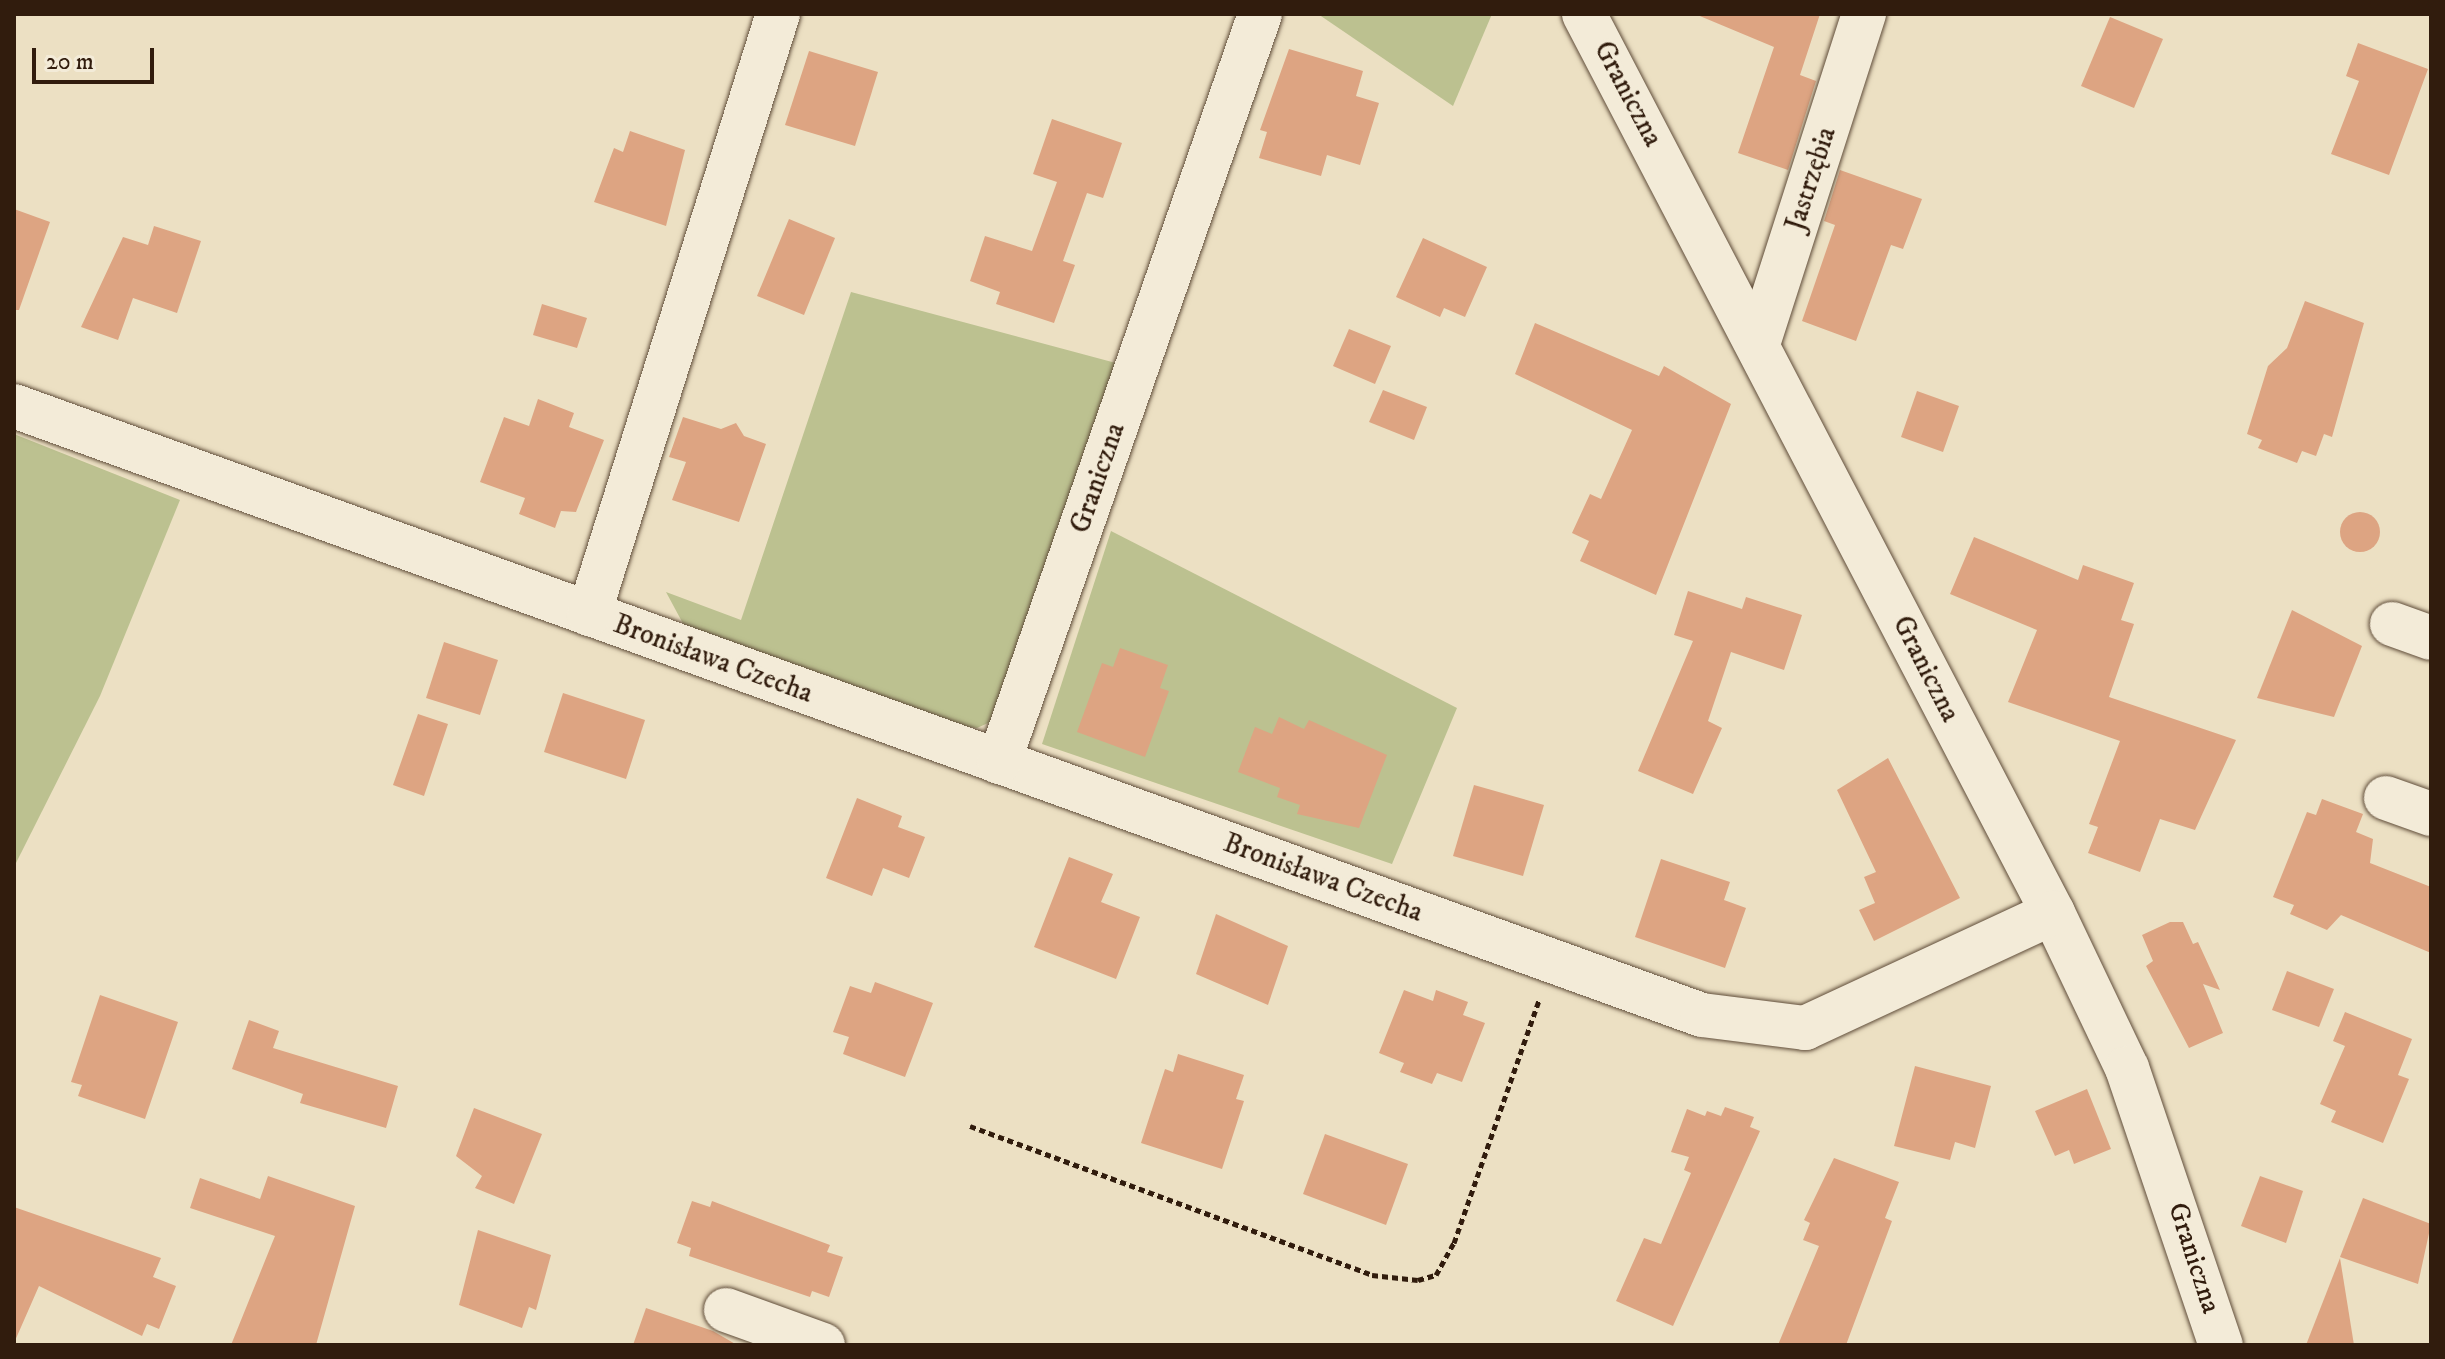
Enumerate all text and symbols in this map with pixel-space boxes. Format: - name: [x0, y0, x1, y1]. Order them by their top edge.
- scale bar: [36, 32, 158, 82]
- street label: Graniczna: [1586, 36, 1670, 152]
- text: 20 m: [46, 47, 94, 77]
- street label: Jastrzębia: [1778, 123, 1844, 235]
- street label: Graniczna: [1063, 418, 1133, 538]
- street label: Bronisława Czecha: [609, 607, 817, 711]
- street label: Graniczna: [1885, 610, 1967, 728]
- street label: Bronisława Czecha: [1219, 826, 1427, 930]
- street label: Graniczna: [2160, 1198, 2228, 1318]

